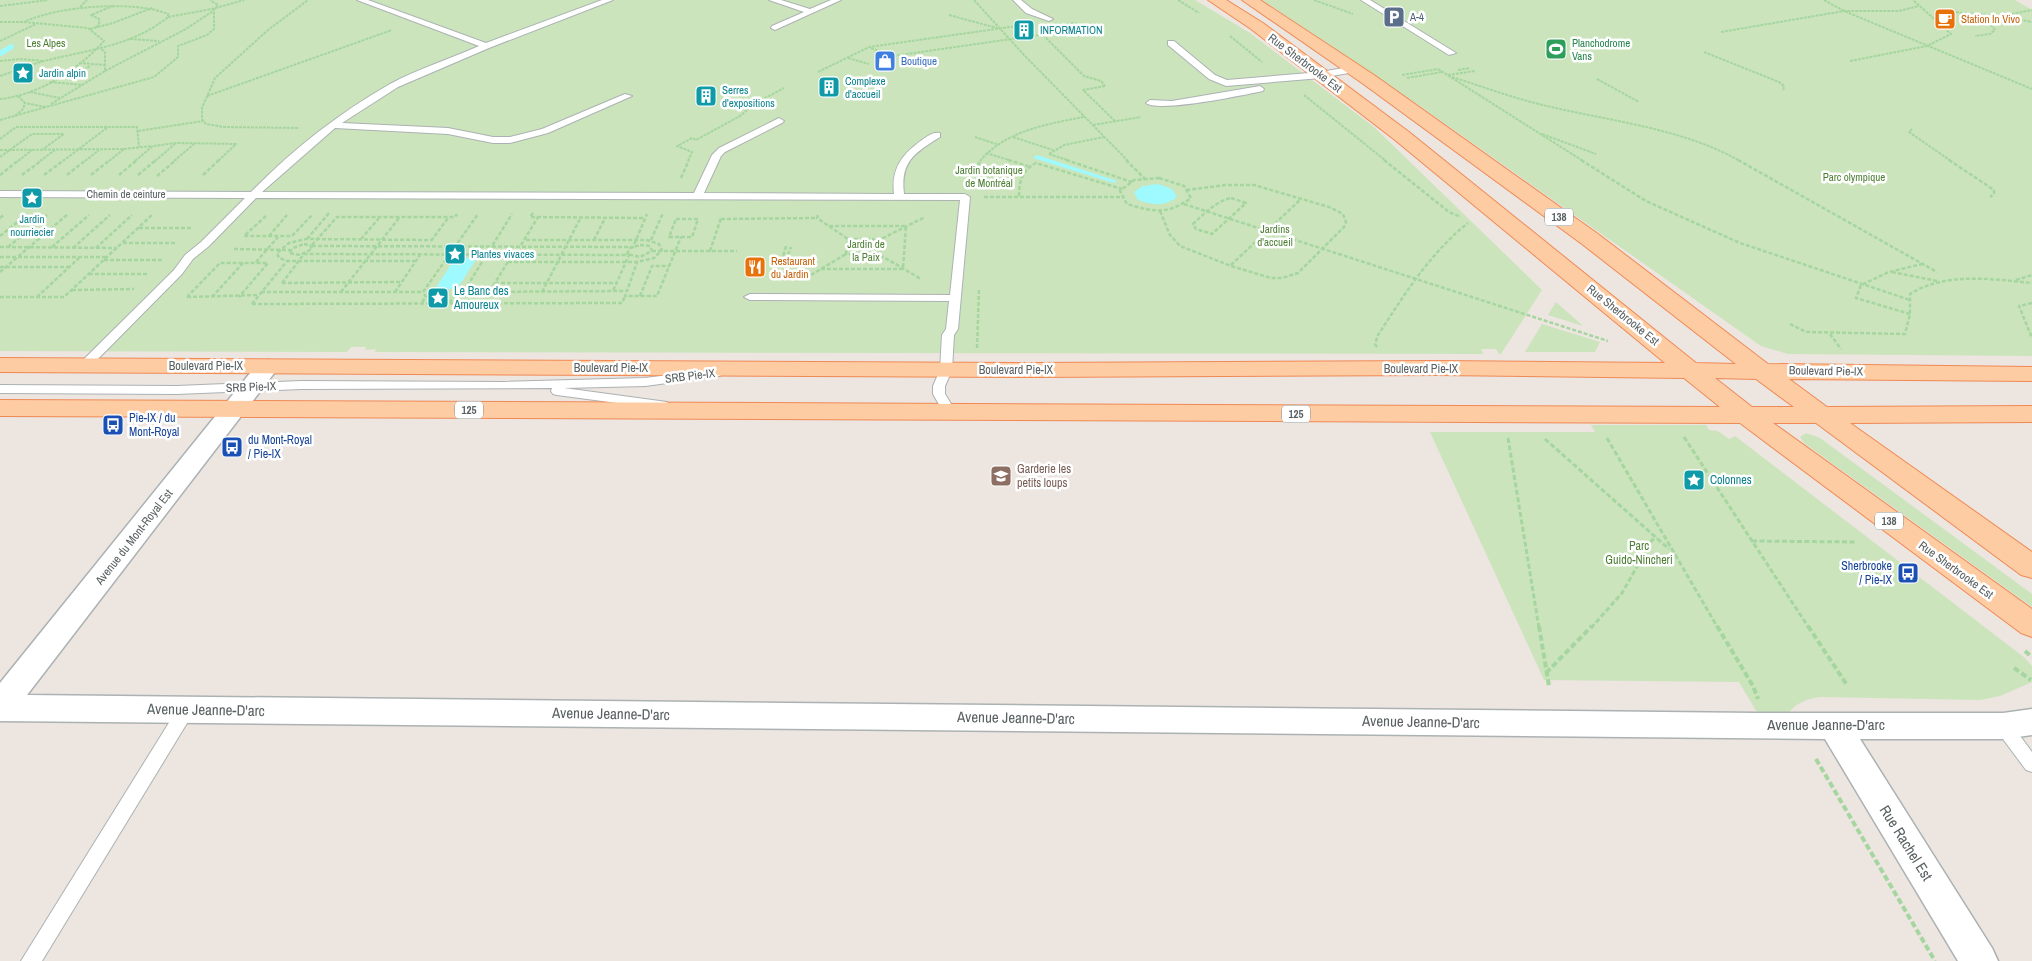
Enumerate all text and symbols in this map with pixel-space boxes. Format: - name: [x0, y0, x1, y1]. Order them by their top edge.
- parking icon: A-4: [1382, 5, 1406, 29]
- cafe icon: Station In Vivo: [1933, 7, 1957, 31]
- place label: A-4: [1409, 10, 1424, 24]
- place label: Station In Vivo: [1961, 12, 2020, 26]
- building icon: INFORMATION: [1012, 18, 1036, 42]
- place label: INFORMATION: [1040, 23, 1102, 37]
- street label: Rue Sherbrooke Est: [1265, 30, 1345, 96]
- park label: Les Alpes: [26, 36, 66, 50]
- place label: Planchodrome Vans: [1572, 36, 1630, 63]
- sports icon: Planchodrome Vans: [1544, 37, 1568, 61]
- shop icon: Boutique: [873, 49, 897, 73]
- place label: Boutique: [901, 54, 937, 68]
- place icon: Jardin alpin: [11, 61, 35, 85]
- place label: Jardin alpin: [39, 66, 86, 80]
- place label: Complexe d'accueil: [845, 74, 886, 101]
- building icon: Complexe d'accueil: [817, 75, 841, 99]
- place label: Serres d'expositions: [722, 83, 775, 110]
- building icon: Serres d'expositions: [694, 84, 718, 108]
- park label: Jardin botanique de Montréal: [955, 163, 1023, 190]
- park label: Parc olympique: [1823, 170, 1885, 184]
- place icon: Jardin nourriecier: [20, 186, 44, 210]
- street label: Chemin de ceinture: [86, 187, 166, 201]
- road number: 138: [1545, 208, 1573, 226]
- place label: Jardin nourriecier: [10, 212, 54, 239]
- park label: Jardins d'accueil: [1257, 222, 1293, 249]
- park label: Jardin de la Paix: [847, 237, 885, 264]
- place icon: Plantes vivaces: [443, 242, 467, 266]
- place label: Plantes vivaces: [471, 247, 535, 261]
- place label: Restaurant du Jardin: [771, 254, 816, 281]
- restaurant icon: Restaurant du Jardin: [743, 255, 767, 279]
- street label: Rue Sherbrooke Est: [1584, 281, 1663, 349]
- place label: Le Banc des Amoureux: [453, 283, 509, 313]
- place icon: Le Banc des Amoureux: [426, 286, 450, 310]
- street label: Boulevard Pie-IX: [169, 358, 244, 374]
- street label: Boulevard Pie-IX: [574, 360, 649, 376]
- street label: Boulevard Pie-IX: [1384, 361, 1459, 377]
- street label: Boulevard Pie-IX: [979, 362, 1054, 378]
- street label: Boulevard Pie-IX: [1789, 362, 1864, 380]
- street label: SRB Pie-IX: [664, 365, 716, 387]
- street label: SRB Pie-IX: [226, 378, 277, 396]
- road number: 125: [455, 402, 483, 418]
- road number: 125: [1282, 406, 1310, 422]
- place label: Pie-IX / du Mont-Royal: [129, 410, 179, 440]
- bus stop icon: Pie-IX / du Mont-Royal: [101, 413, 125, 437]
- place label: du Mont-Royal / Pie-IX: [248, 432, 312, 462]
- bus stop icon: du Mont-Royal / Pie-IX: [220, 435, 244, 459]
- place label: Garderie les petits loups: [1017, 461, 1071, 491]
- school or university icon: Garderie les petits loups: [989, 464, 1013, 488]
- place icon: Colonnes: [1682, 468, 1706, 492]
- place label: Colonnes: [1710, 472, 1752, 488]
- street label: Avenue du Mont-Royal Est: [91, 486, 176, 589]
- road number: 138: [1875, 512, 1903, 530]
- street label: Rue Sherbrooke Est: [1915, 537, 1997, 603]
- park label: Parc Guido-Nincheri: [1605, 538, 1673, 568]
- place label: Sherbrooke / Pie-IX: [1841, 558, 1892, 588]
- bus stop icon: Sherbrooke / Pie-IX: [1896, 561, 1920, 585]
- street label: Avenue Jeanne-D'arc: [146, 698, 265, 721]
- street label: Avenue Jeanne-D'arc: [551, 702, 670, 725]
- street label: Avenue Jeanne-D'arc: [956, 706, 1075, 729]
- street label: Avenue Jeanne-D'arc: [1361, 710, 1480, 733]
- street label: Avenue Jeanne-D'arc: [1766, 714, 1885, 735]
- street label: Rue Rachel Est: [1875, 801, 1938, 885]

